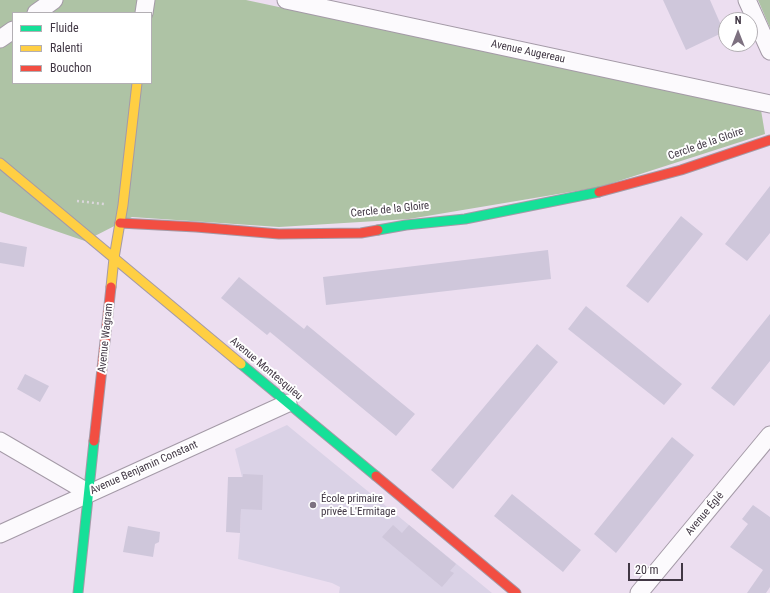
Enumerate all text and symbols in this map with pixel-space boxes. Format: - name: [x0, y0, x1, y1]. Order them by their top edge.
- legend: [12, 12, 152, 84]
- north arrow: [718, 12, 758, 52]
- text: N: [735, 14, 741, 27]
- text: Fluide: [50, 21, 79, 35]
- street label: Avenue Augereau: [490, 38, 566, 66]
- text: Ralenti: [50, 41, 83, 55]
- text: Bouchon: [50, 61, 92, 75]
- street label: Cercle de la Gloire: [667, 125, 745, 163]
- street label: Cercle de la Gloire: [350, 199, 430, 221]
- street label: Avenue Wagram: [96, 303, 116, 373]
- street label: Avenue Montesquieu: [227, 335, 305, 403]
- street label: Avenue Benjamin Constant: [88, 438, 200, 498]
- street label: Avenue Églé: [683, 490, 727, 538]
- place label: École primaire privée L'Ermitage: [321, 492, 396, 518]
- marker: École primaire privée L'Ermitage: [308, 500, 318, 510]
- scale bar: [630, 555, 685, 581]
- text: 20 m: [635, 563, 659, 577]

